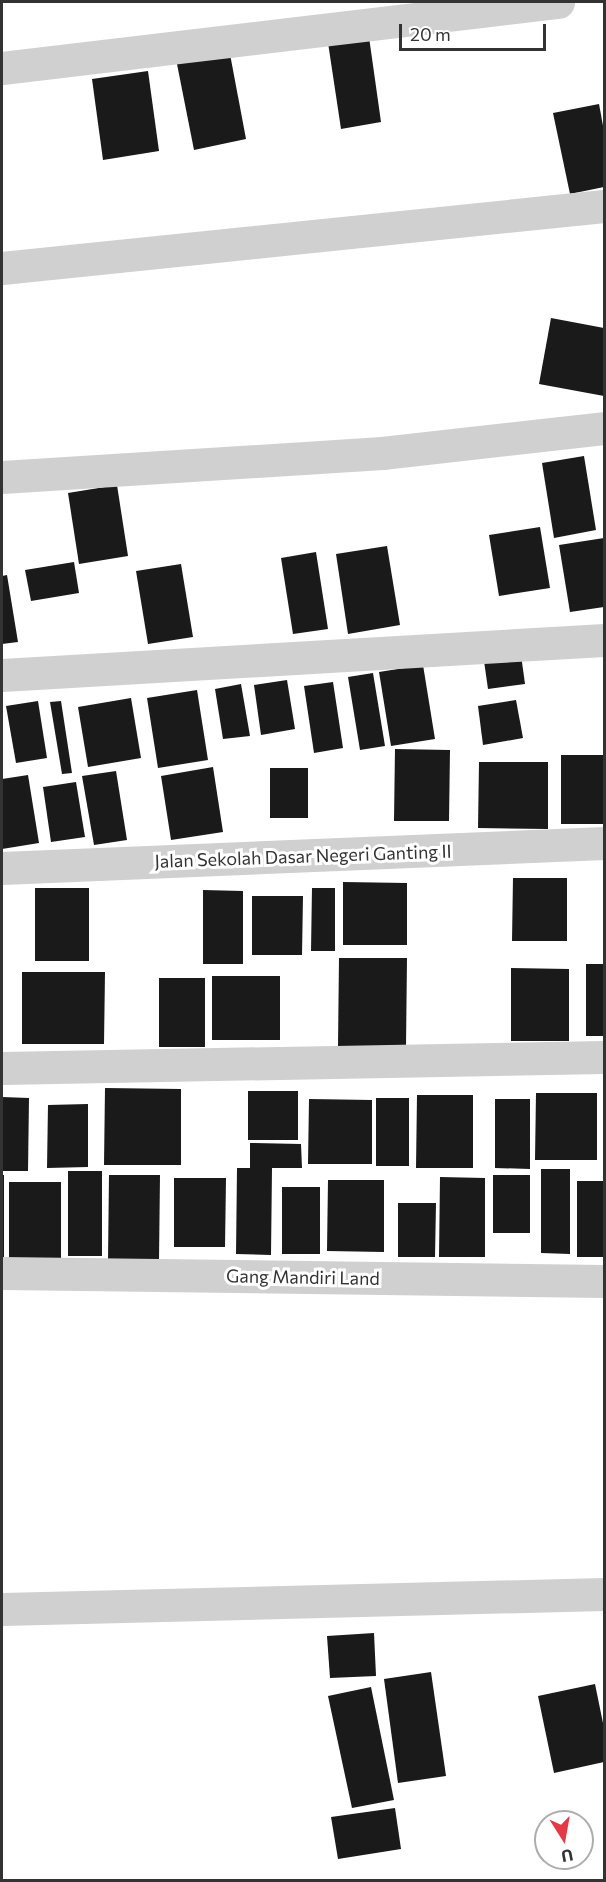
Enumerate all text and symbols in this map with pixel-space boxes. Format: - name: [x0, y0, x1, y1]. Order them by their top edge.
- scale bar: [402, 12, 549, 50]
- text: 20 m: [410, 23, 451, 45]
- street label: Jalan Sekolah Dasar Negeri Ganting II: [154, 840, 452, 872]
- street label: Gang Mandiri Land: [226, 1265, 380, 1289]
- north arrow: [534, 1810, 594, 1870]
- text: U: [560, 1846, 575, 1867]

